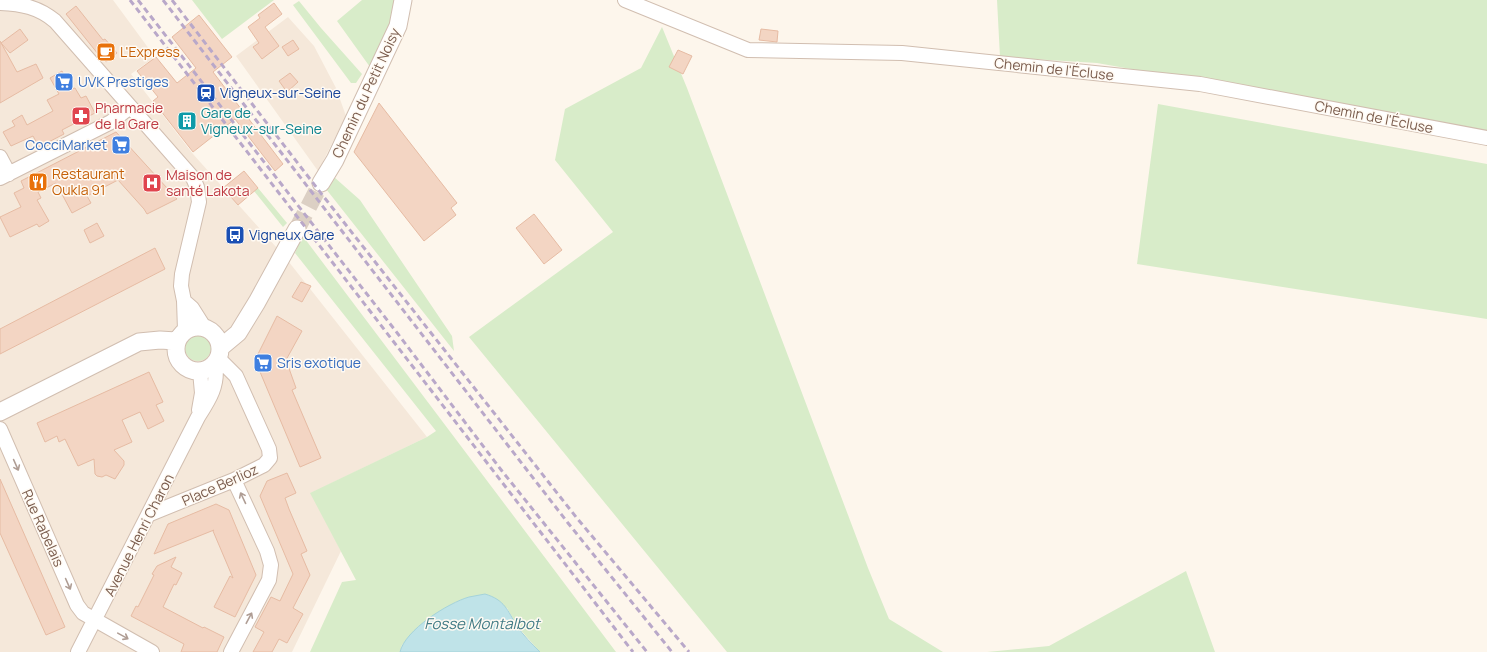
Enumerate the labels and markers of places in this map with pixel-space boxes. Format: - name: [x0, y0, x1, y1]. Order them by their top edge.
- cafe icon: L'Express: [95, 41, 117, 63]
- place label: L'Express: [120, 42, 180, 61]
- supermarket icon: UVK Prestiges: [53, 71, 75, 93]
- place label: UVK Prestiges: [78, 72, 169, 91]
- station icon: Vigneux-sur-Seine: [195, 82, 217, 104]
- place label: Vigneux-sur-Seine: [220, 83, 341, 102]
- place label: Pharmacie de la Gare: [95, 98, 163, 133]
- place label: Gare de Vigneux-sur-Seine: [201, 103, 322, 138]
- pharmacy icon: Pharmacie de la Gare: [70, 105, 92, 127]
- building icon: Gare de Vigneux-sur-Seine: [176, 110, 198, 132]
- supermarket icon: CocciMarket: [110, 134, 132, 156]
- place label: CocciMarket: [25, 135, 107, 154]
- place label: Restaurant Oukla 91: [52, 164, 125, 199]
- place label: Maison de santé Lakota: [166, 165, 249, 200]
- restaurant icon: Restaurant Oukla 91: [27, 171, 49, 193]
- hospital icon: Maison de santé Lakota: [141, 172, 163, 194]
- bus stop icon: Vigneux Gare: [224, 224, 246, 246]
- place label: Vigneux Gare: [249, 225, 334, 244]
- supermarket icon: Sris exotique: [252, 352, 274, 374]
- place label: Sris exotique: [277, 353, 361, 372]

